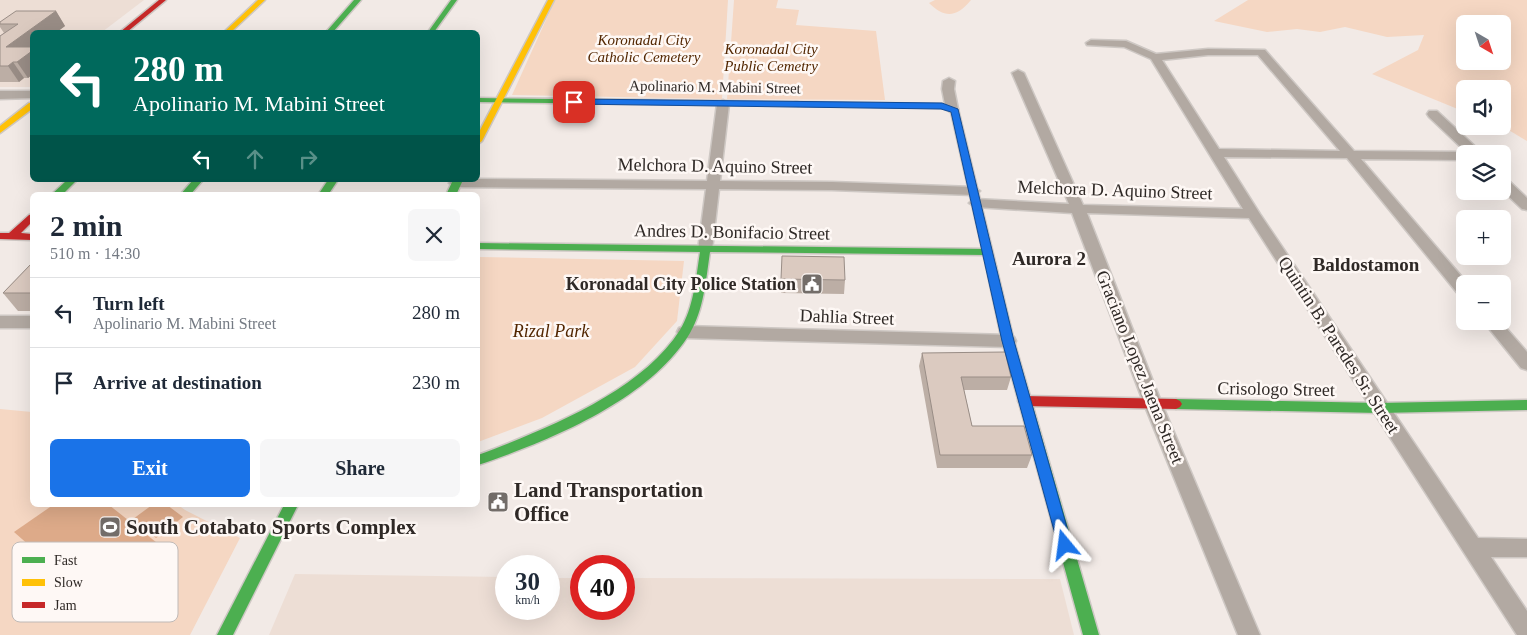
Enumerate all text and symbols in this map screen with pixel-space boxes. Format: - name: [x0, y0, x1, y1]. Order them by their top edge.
- north arrow: [1456, 15, 1511, 70]
- map controls: [1456, 15, 1511, 330]
- park label: Koronadal City Catholic Cemetery: [588, 32, 701, 65]
- park label: Koronadal City Public Cemetry: [723, 41, 818, 74]
- icon: left: [50, 50, 115, 115]
- text: 280 m: [133, 50, 223, 89]
- street label: Apolinario M. Mabini Street: [629, 78, 802, 97]
- button: sound: [1456, 80, 1511, 135]
- pin: [553, 81, 595, 123]
- icon: arrive: [560, 88, 588, 116]
- text: Apolinario M. Mabini Street: [133, 91, 385, 116]
- icon: left: [188, 145, 216, 173]
- icon: ahead: [241, 145, 269, 173]
- icon: right: [294, 145, 322, 173]
- button: layers: [1456, 145, 1511, 200]
- street label: Melchora D. Aquino Street: [617, 154, 813, 178]
- street label: Melchora D. Aquino Street: [1017, 177, 1213, 203]
- text: 2 min: [50, 209, 123, 242]
- button: close: [408, 209, 460, 261]
- button: +: [1456, 210, 1511, 265]
- street label: Andres D. Bonifacio Street: [634, 220, 830, 244]
- text: 510 m · 14:30: [50, 245, 140, 262]
- district label: Aurora 2: [1012, 248, 1086, 269]
- street label: Quintin B. Paredes Sr. Street: [1274, 253, 1404, 437]
- district label: Baldostamon: [1313, 254, 1420, 275]
- street label: Graciano Lopez Jaena Street: [1092, 268, 1188, 466]
- public building icon: Koronadal City Police Station: [800, 272, 824, 296]
- place label: Koronadal City Police Station: [566, 274, 796, 294]
- button: −: [1456, 275, 1511, 330]
- text: Turn left: [93, 293, 165, 314]
- icon: left: [50, 299, 78, 327]
- text: 280 m: [412, 302, 460, 323]
- street label: Dahlia Street: [799, 305, 895, 329]
- text: Apolinario M. Mabini Street: [93, 315, 276, 332]
- park label: Rizal Park: [512, 321, 590, 341]
- icon: arrive: [50, 369, 78, 397]
- text: Arrive at destination: [93, 372, 262, 393]
- text: 230 m: [412, 372, 460, 393]
- street label: Crisologo Street: [1217, 378, 1335, 400]
- button: Exit: [50, 439, 250, 497]
- button: Share: [260, 439, 460, 497]
- place label: Land Transportation Office: [514, 478, 703, 526]
- public building icon: Land Transportation Office: [486, 490, 510, 514]
- sports icon: South Cotabato Sports Complex: [98, 515, 122, 539]
- place label: South Cotabato Sports Complex: [126, 515, 416, 539]
- position arrow: [1038, 518, 1090, 570]
- legend: [12, 542, 178, 622]
- text: Fast: [54, 553, 77, 568]
- speed limit sign: 40: [570, 555, 635, 620]
- text: 30: [515, 568, 540, 595]
- text: Slow: [54, 575, 84, 590]
- text: km/h: [515, 593, 540, 607]
- text: Jam: [54, 598, 77, 613]

